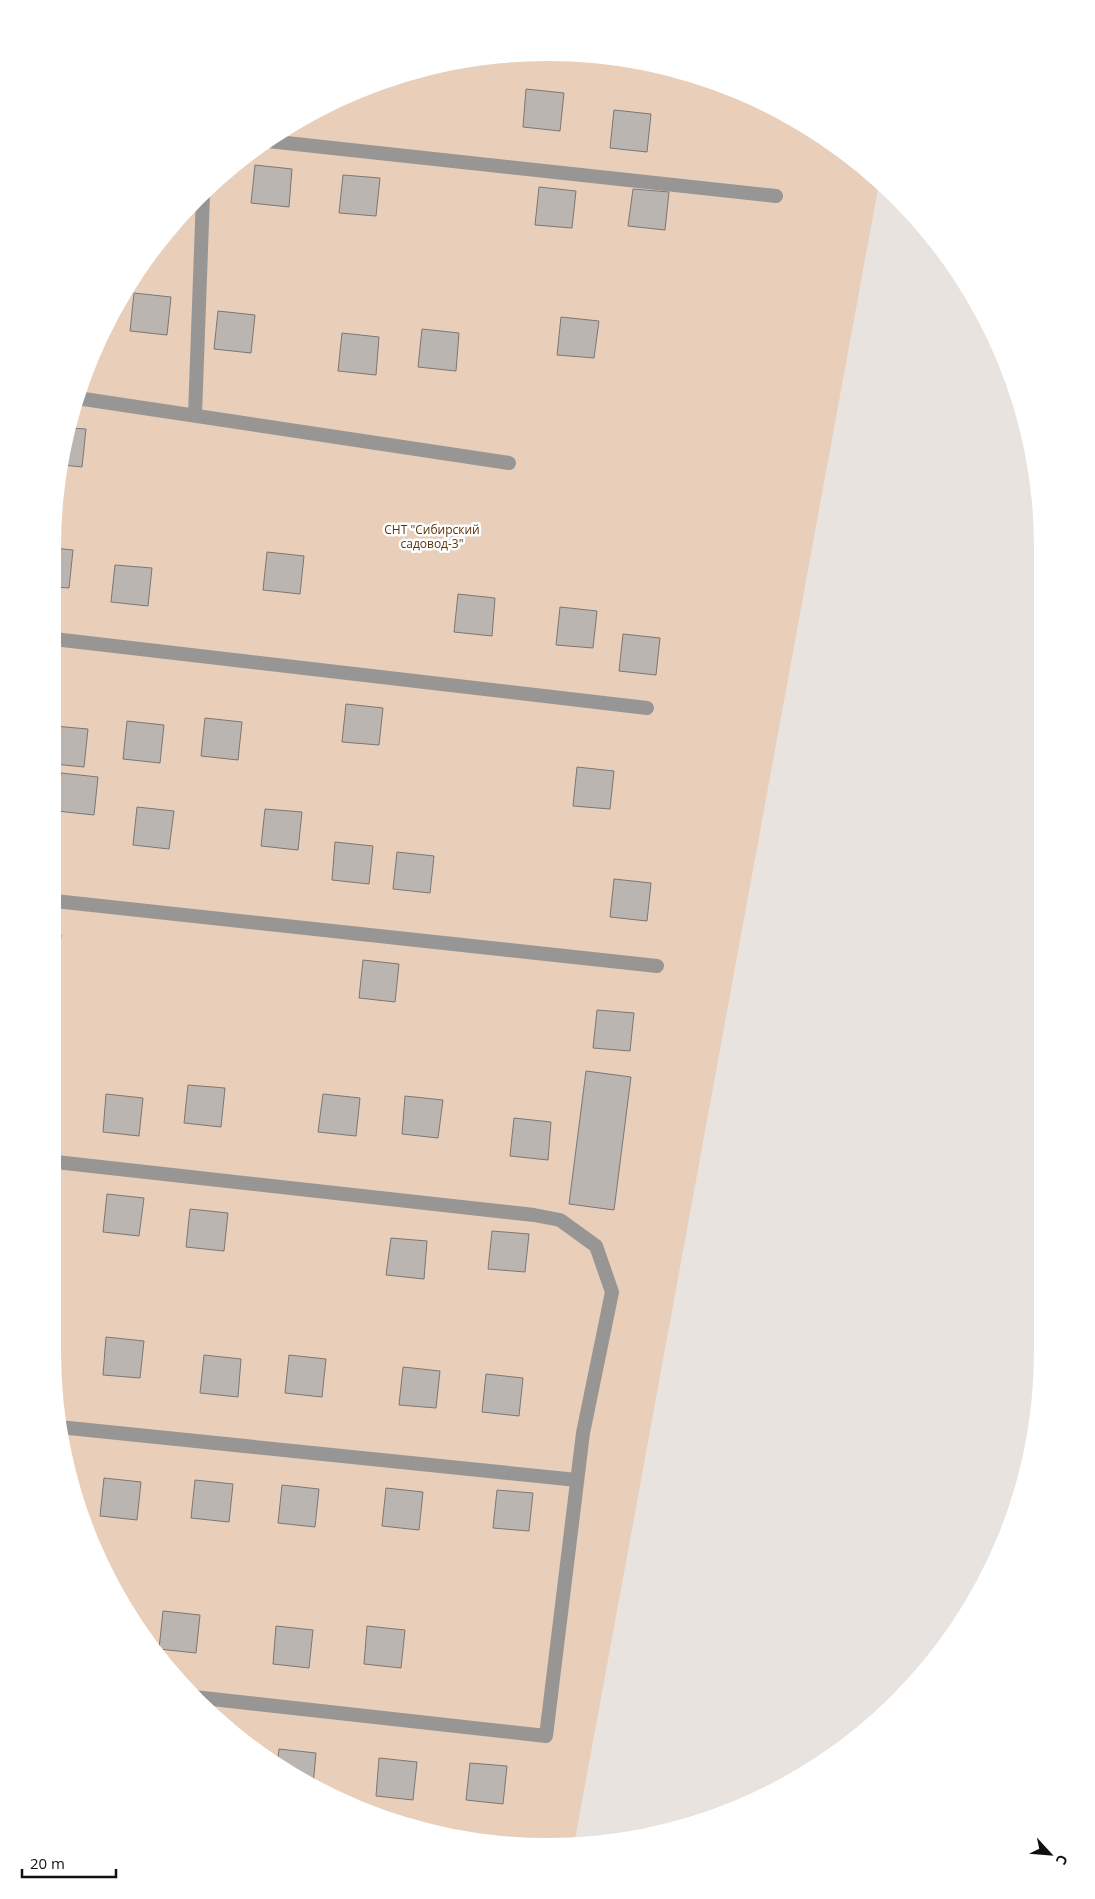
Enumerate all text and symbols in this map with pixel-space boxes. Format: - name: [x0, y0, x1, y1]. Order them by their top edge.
- park label: СНТ "Сибирский садовод-3": [384, 521, 480, 552]
- north arrow: [1025, 1829, 1075, 1879]
- scale bar: [22, 1846, 116, 1878]
- text: С: [1052, 1852, 1073, 1868]
- text: 20 m: [30, 1853, 65, 1873]

